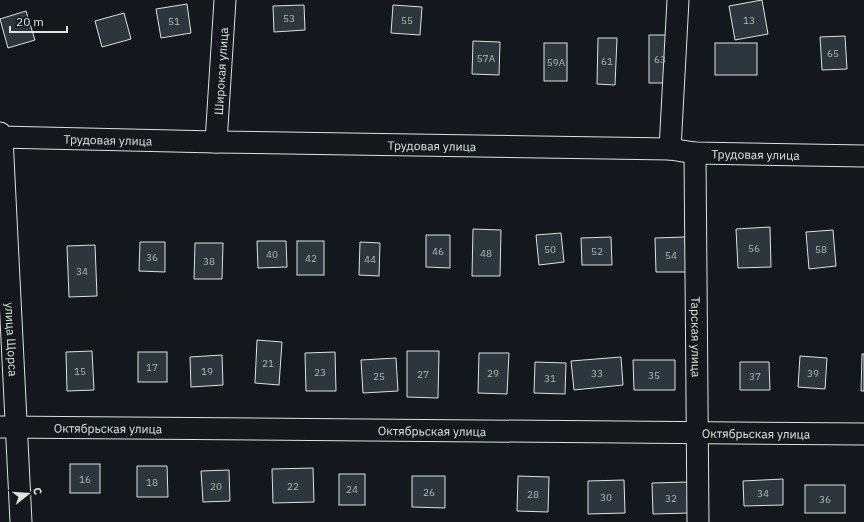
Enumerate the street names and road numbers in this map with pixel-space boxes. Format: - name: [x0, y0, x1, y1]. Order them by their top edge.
- street label: Широкая улица: [210, 26, 231, 115]
- street label: Трудовая улица: [64, 131, 153, 148]
- street label: Трудовая улица: [388, 137, 477, 154]
- street label: Трудовая улица: [711, 146, 801, 162]
- street label: Тарская улица: [689, 296, 704, 378]
- street label: улица Щорса: [3, 302, 21, 377]
- street label: Октябрьская улица: [54, 420, 163, 436]
- street label: Октябрьская улица: [378, 423, 487, 438]
- street label: Октябрьская улица: [702, 425, 811, 441]

